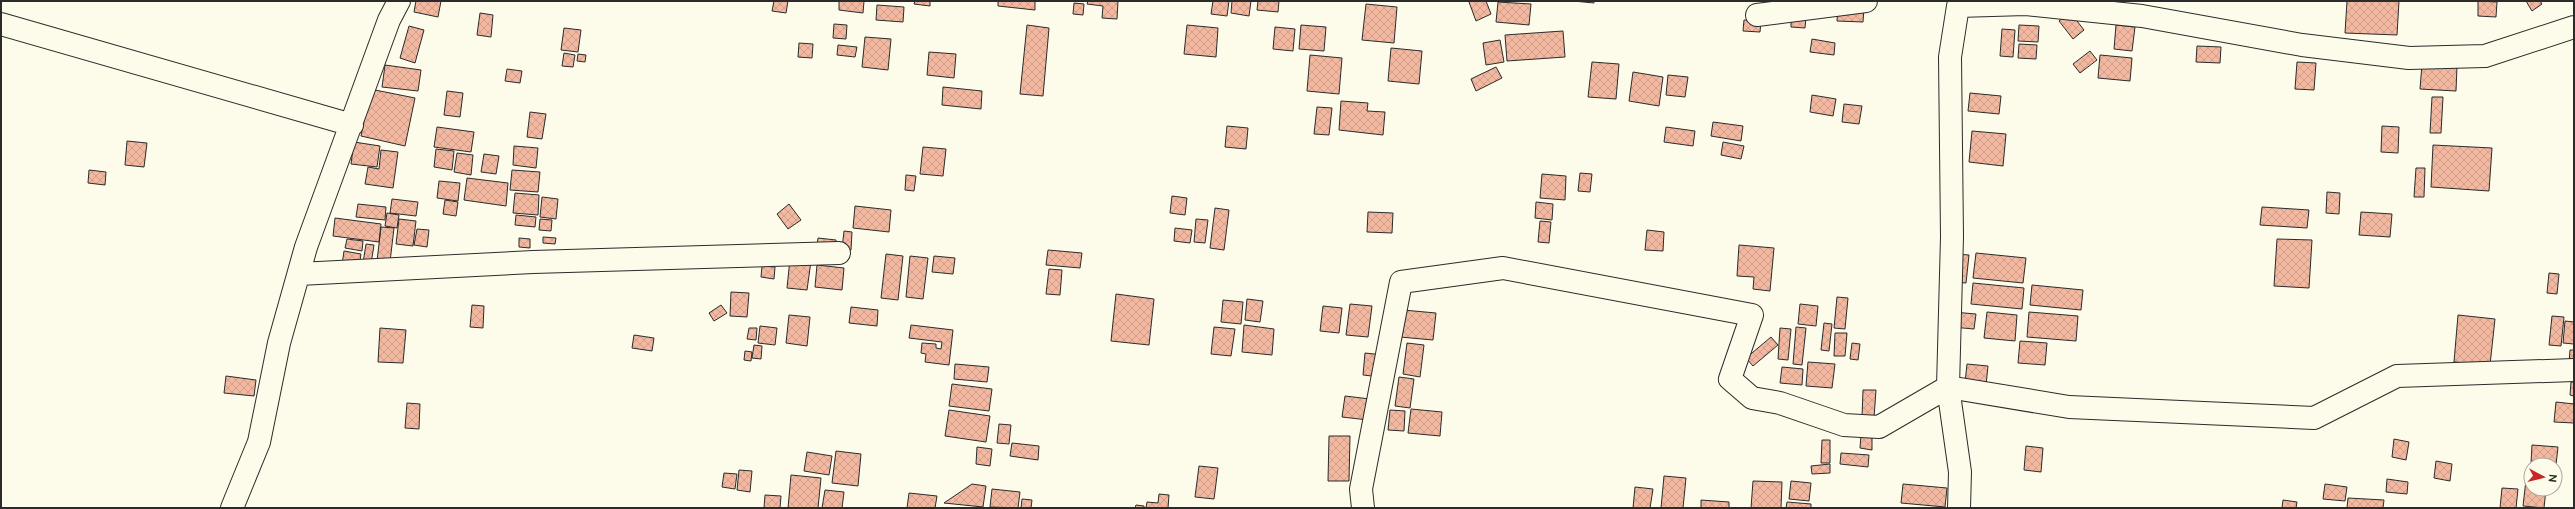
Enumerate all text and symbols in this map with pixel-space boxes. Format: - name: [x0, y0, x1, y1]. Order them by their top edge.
- north arrow: [2523, 457, 2563, 497]
- text: N: [2546, 473, 2559, 483]

